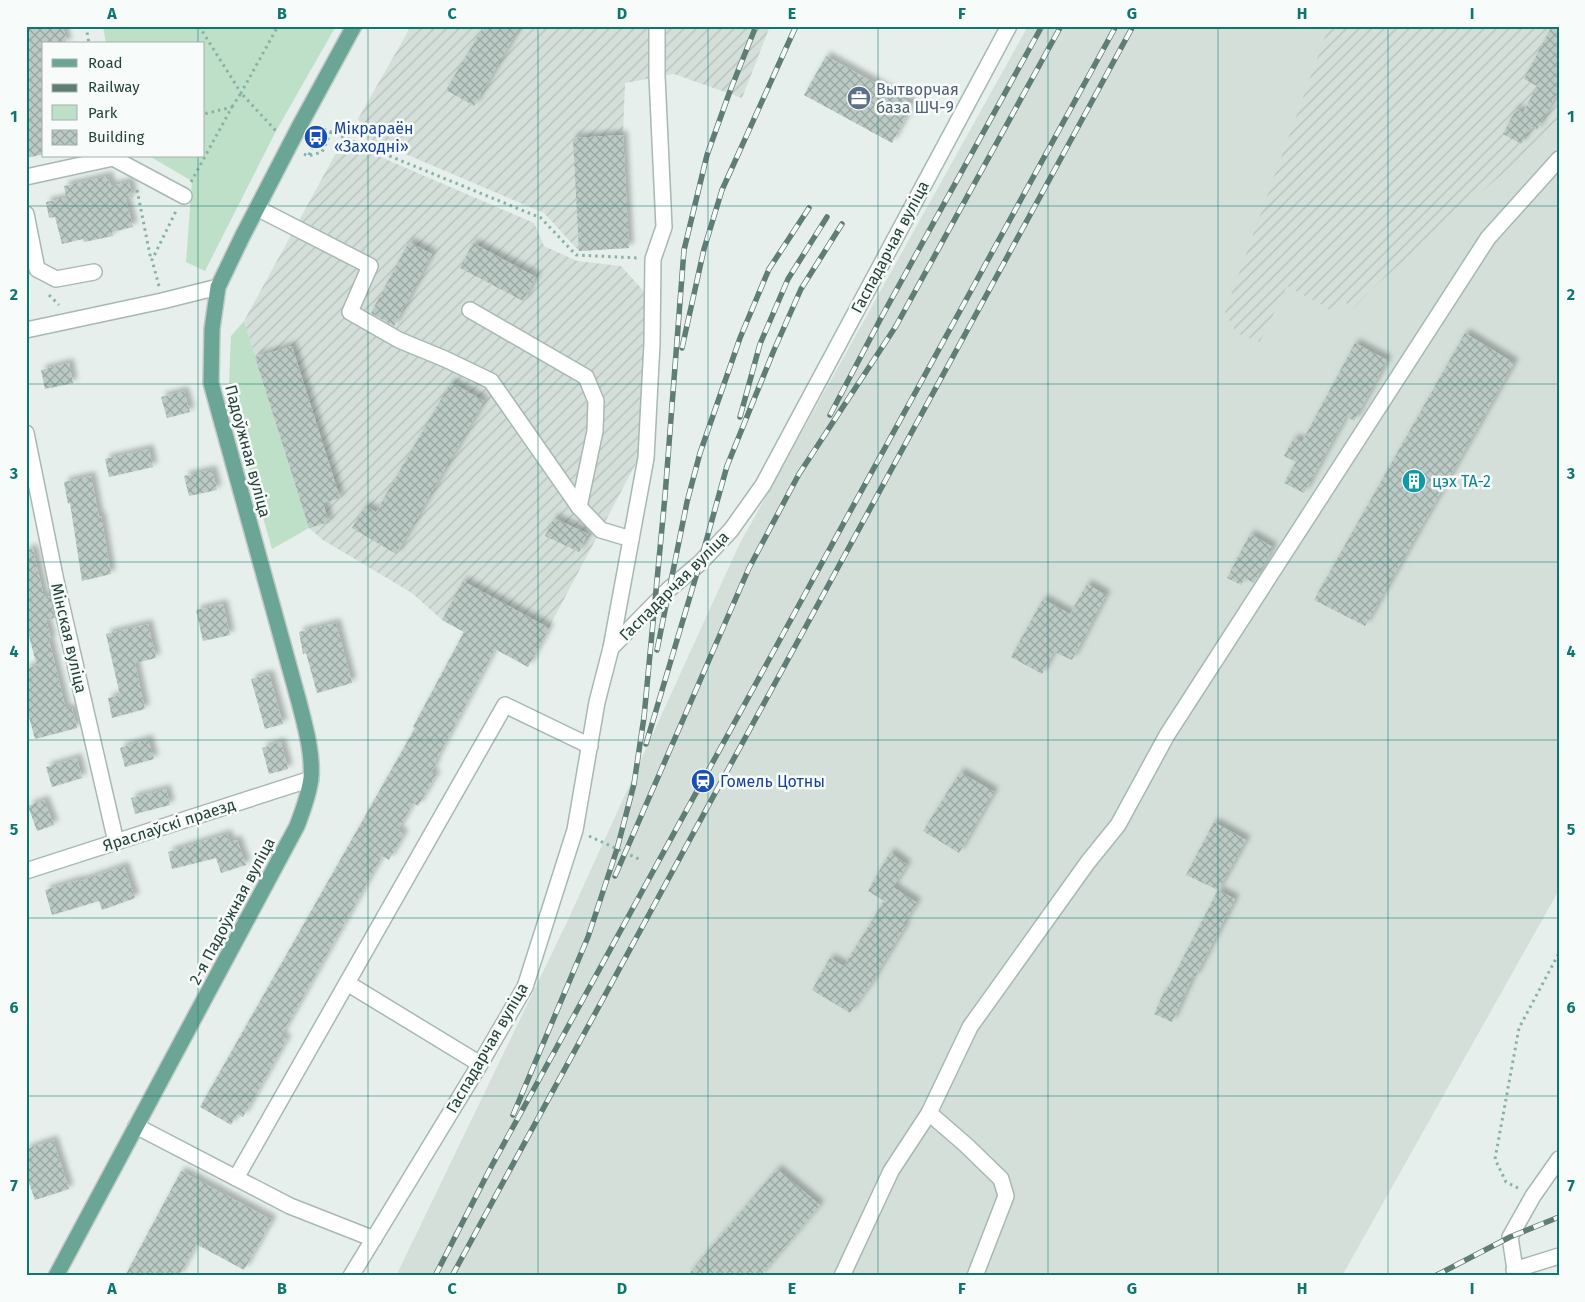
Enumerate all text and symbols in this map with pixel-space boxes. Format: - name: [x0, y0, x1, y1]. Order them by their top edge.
- text: A: [106, 4, 117, 23]
- text: B: [277, 4, 287, 23]
- text: C: [447, 4, 457, 23]
- text: D: [617, 4, 627, 23]
- text: E: [788, 4, 796, 23]
- text: F: [958, 4, 966, 23]
- text: G: [1127, 4, 1137, 23]
- text: H: [1297, 4, 1307, 23]
- text: I: [1470, 4, 1474, 23]
- legend: [42, 42, 205, 158]
- text: Road: [88, 54, 123, 72]
- text: Railway: [88, 78, 140, 96]
- place label: Вытворчая база ШЧ-9: [876, 80, 959, 117]
- office icon: Вытворчая база ШЧ-9: [846, 85, 872, 111]
- text: Park: [88, 104, 118, 122]
- text: 1: [10, 107, 18, 126]
- text: 1: [1567, 107, 1575, 126]
- place label: Мікрараён «Заходні»: [334, 119, 414, 156]
- bus stop icon: Мікрараён «Заходні»: [303, 124, 329, 150]
- text: Building: [88, 128, 144, 146]
- street label: Гаспадарчая вуліца: [847, 178, 933, 316]
- text: 2: [10, 285, 18, 304]
- text: 2: [1567, 285, 1575, 304]
- street label: Падоўжная вуліца: [221, 383, 275, 519]
- text: 3: [9, 464, 18, 483]
- text: 3: [1566, 464, 1575, 483]
- building icon: цэх ТА-2: [1401, 468, 1427, 494]
- place label: цэх ТА-2: [1432, 472, 1491, 491]
- street label: Гаспадарчая вуліца: [615, 527, 733, 645]
- street label: Мінская вуліца: [47, 581, 91, 695]
- text: 4: [9, 642, 19, 661]
- text: 4: [1566, 642, 1576, 661]
- station icon: Гомель Цотны: [690, 768, 716, 794]
- place label: Гомель Цотны: [720, 772, 825, 791]
- street label: Яраслаўскі праезд: [100, 795, 238, 855]
- text: 5: [10, 820, 19, 839]
- text: 5: [1567, 820, 1576, 839]
- street label: 2-я Падоўжная вуліца: [185, 834, 279, 988]
- street label: Гаспадарчая вуліца: [442, 980, 532, 1116]
- text: 6: [9, 998, 19, 1017]
- text: 6: [1566, 998, 1576, 1017]
- text: 7: [10, 1176, 18, 1195]
- text: 7: [1567, 1176, 1575, 1195]
- text: A: [106, 1279, 117, 1298]
- text: B: [277, 1279, 287, 1298]
- text: C: [447, 1279, 457, 1298]
- text: D: [617, 1279, 627, 1298]
- text: E: [788, 1279, 796, 1298]
- text: F: [958, 1279, 966, 1298]
- text: G: [1127, 1279, 1137, 1298]
- text: H: [1297, 1279, 1307, 1298]
- text: I: [1470, 1279, 1474, 1298]

